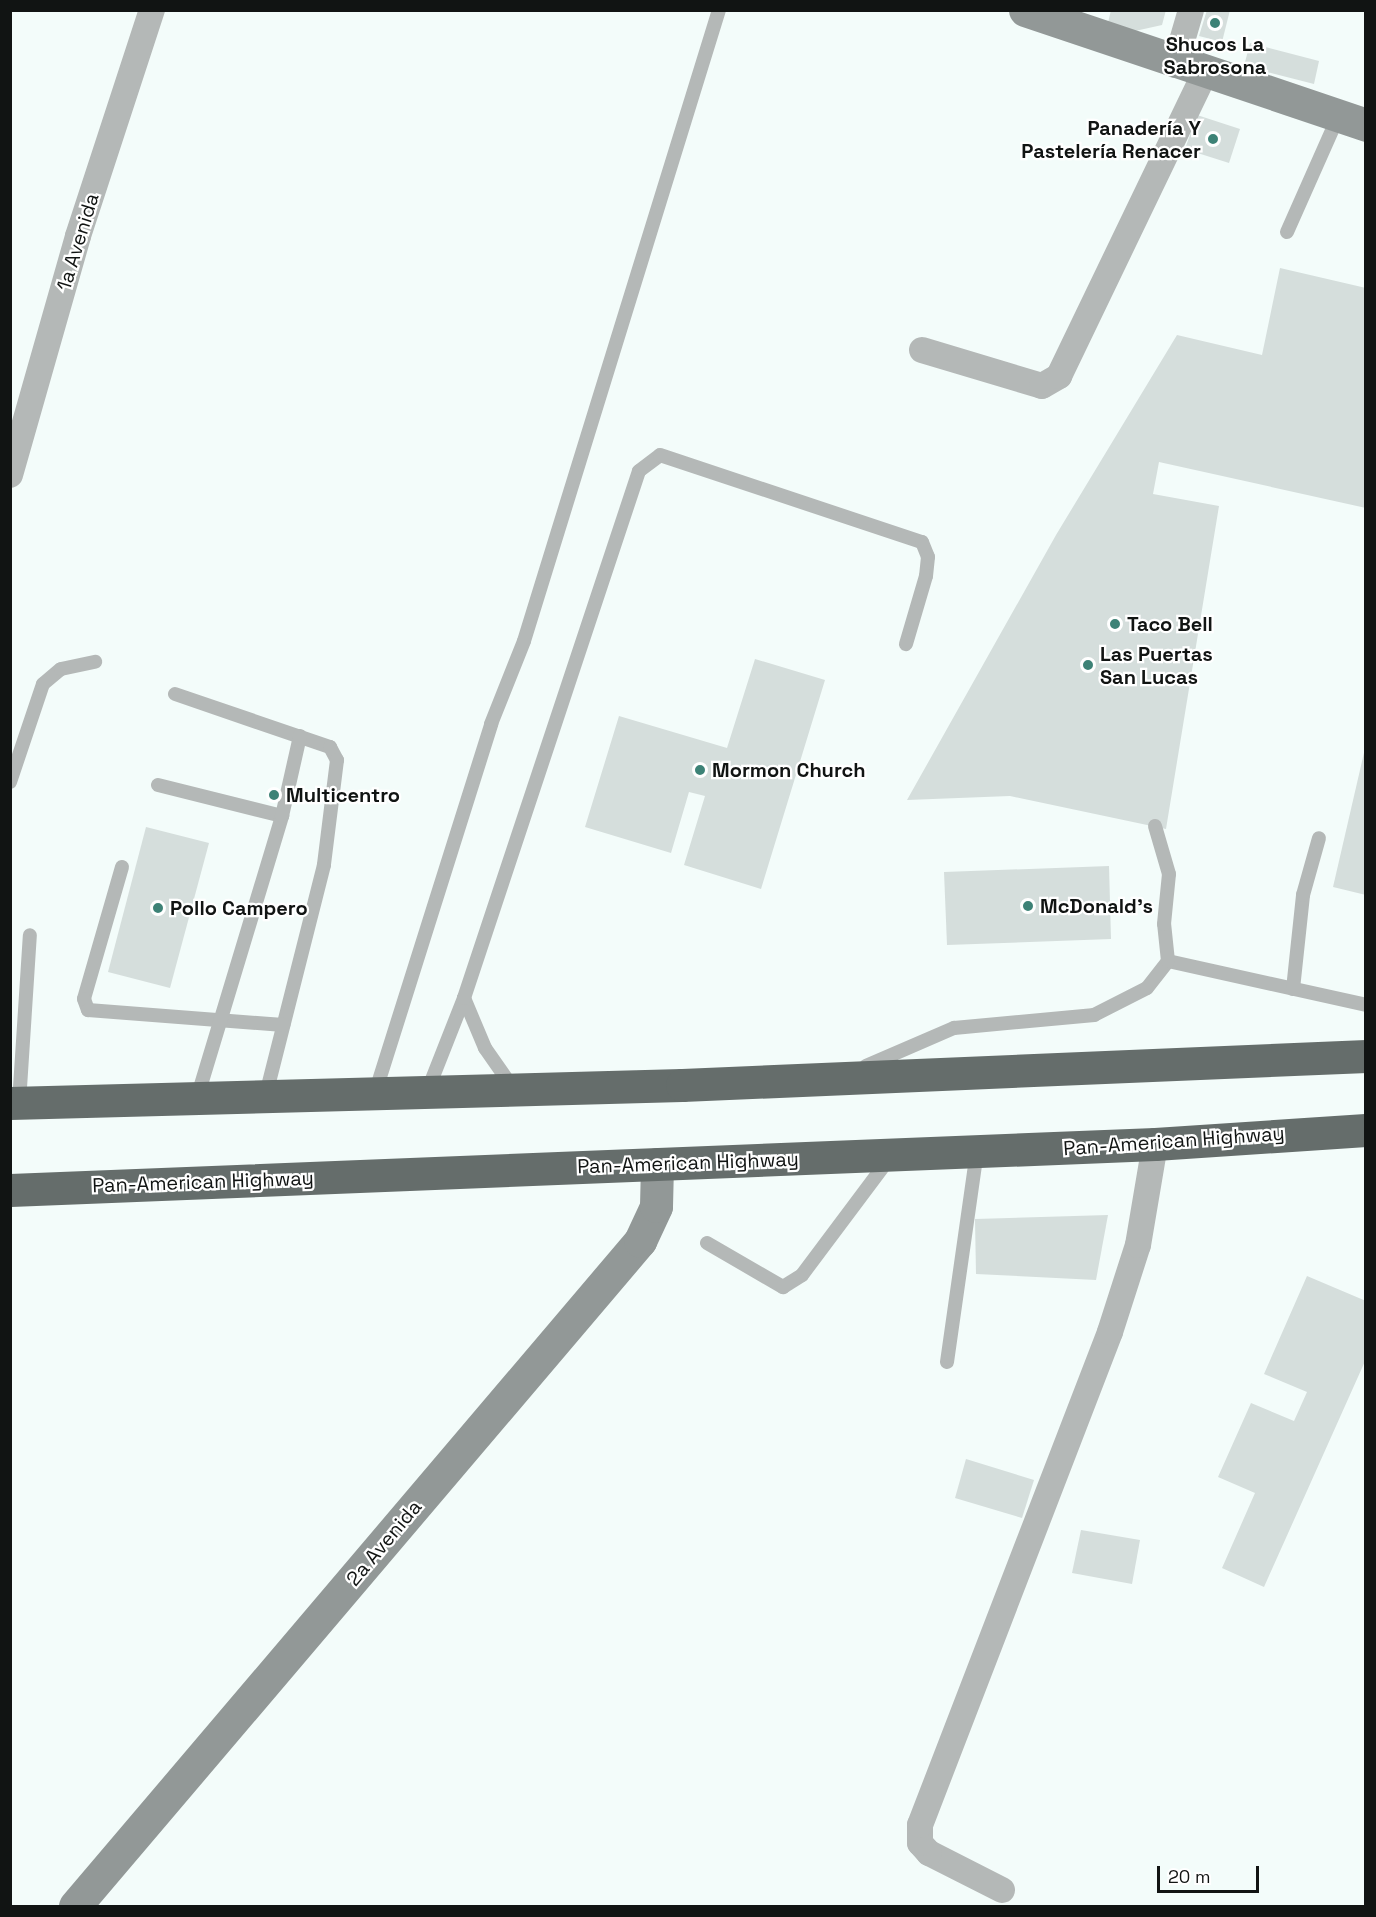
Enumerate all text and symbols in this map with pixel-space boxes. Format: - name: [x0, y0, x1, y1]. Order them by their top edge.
- marker: Shucos La Sabrosona: [1208, 16, 1222, 30]
- place label: Shucos La Sabrosona: [1164, 33, 1266, 80]
- place label: Panadería Y Pastelería Renacer: [1021, 116, 1201, 163]
- marker: Panadería Y Pastelería Renacer: [1206, 132, 1220, 146]
- street label: 1a Avenida: [52, 190, 104, 294]
- place label: Taco Bell: [1127, 612, 1213, 636]
- marker: Taco Bell: [1108, 617, 1122, 631]
- place label: Las Puertas San Lucas: [1100, 642, 1213, 689]
- marker: Las Puertas San Lucas: [1081, 658, 1095, 672]
- place label: Mormon Church: [712, 758, 865, 782]
- marker: Mormon Church: [693, 763, 707, 777]
- place label: Multicentro: [286, 783, 400, 807]
- marker: Multicentro: [267, 788, 281, 802]
- place label: McDonald's: [1040, 894, 1153, 918]
- place label: Pollo Campero: [170, 896, 308, 920]
- marker: McDonald's: [1021, 899, 1035, 913]
- marker: Pollo Campero: [151, 901, 165, 915]
- street label: Pan-American Highway: [1063, 1121, 1285, 1161]
- street label: Pan-American Highway: [577, 1147, 799, 1179]
- street label: Pan-American Highway: [92, 1166, 314, 1198]
- street label: 2a Avenida: [341, 1495, 427, 1591]
- scale bar: [1160, 1854, 1262, 1892]
- text: 20 m: [1168, 1865, 1211, 1888]

